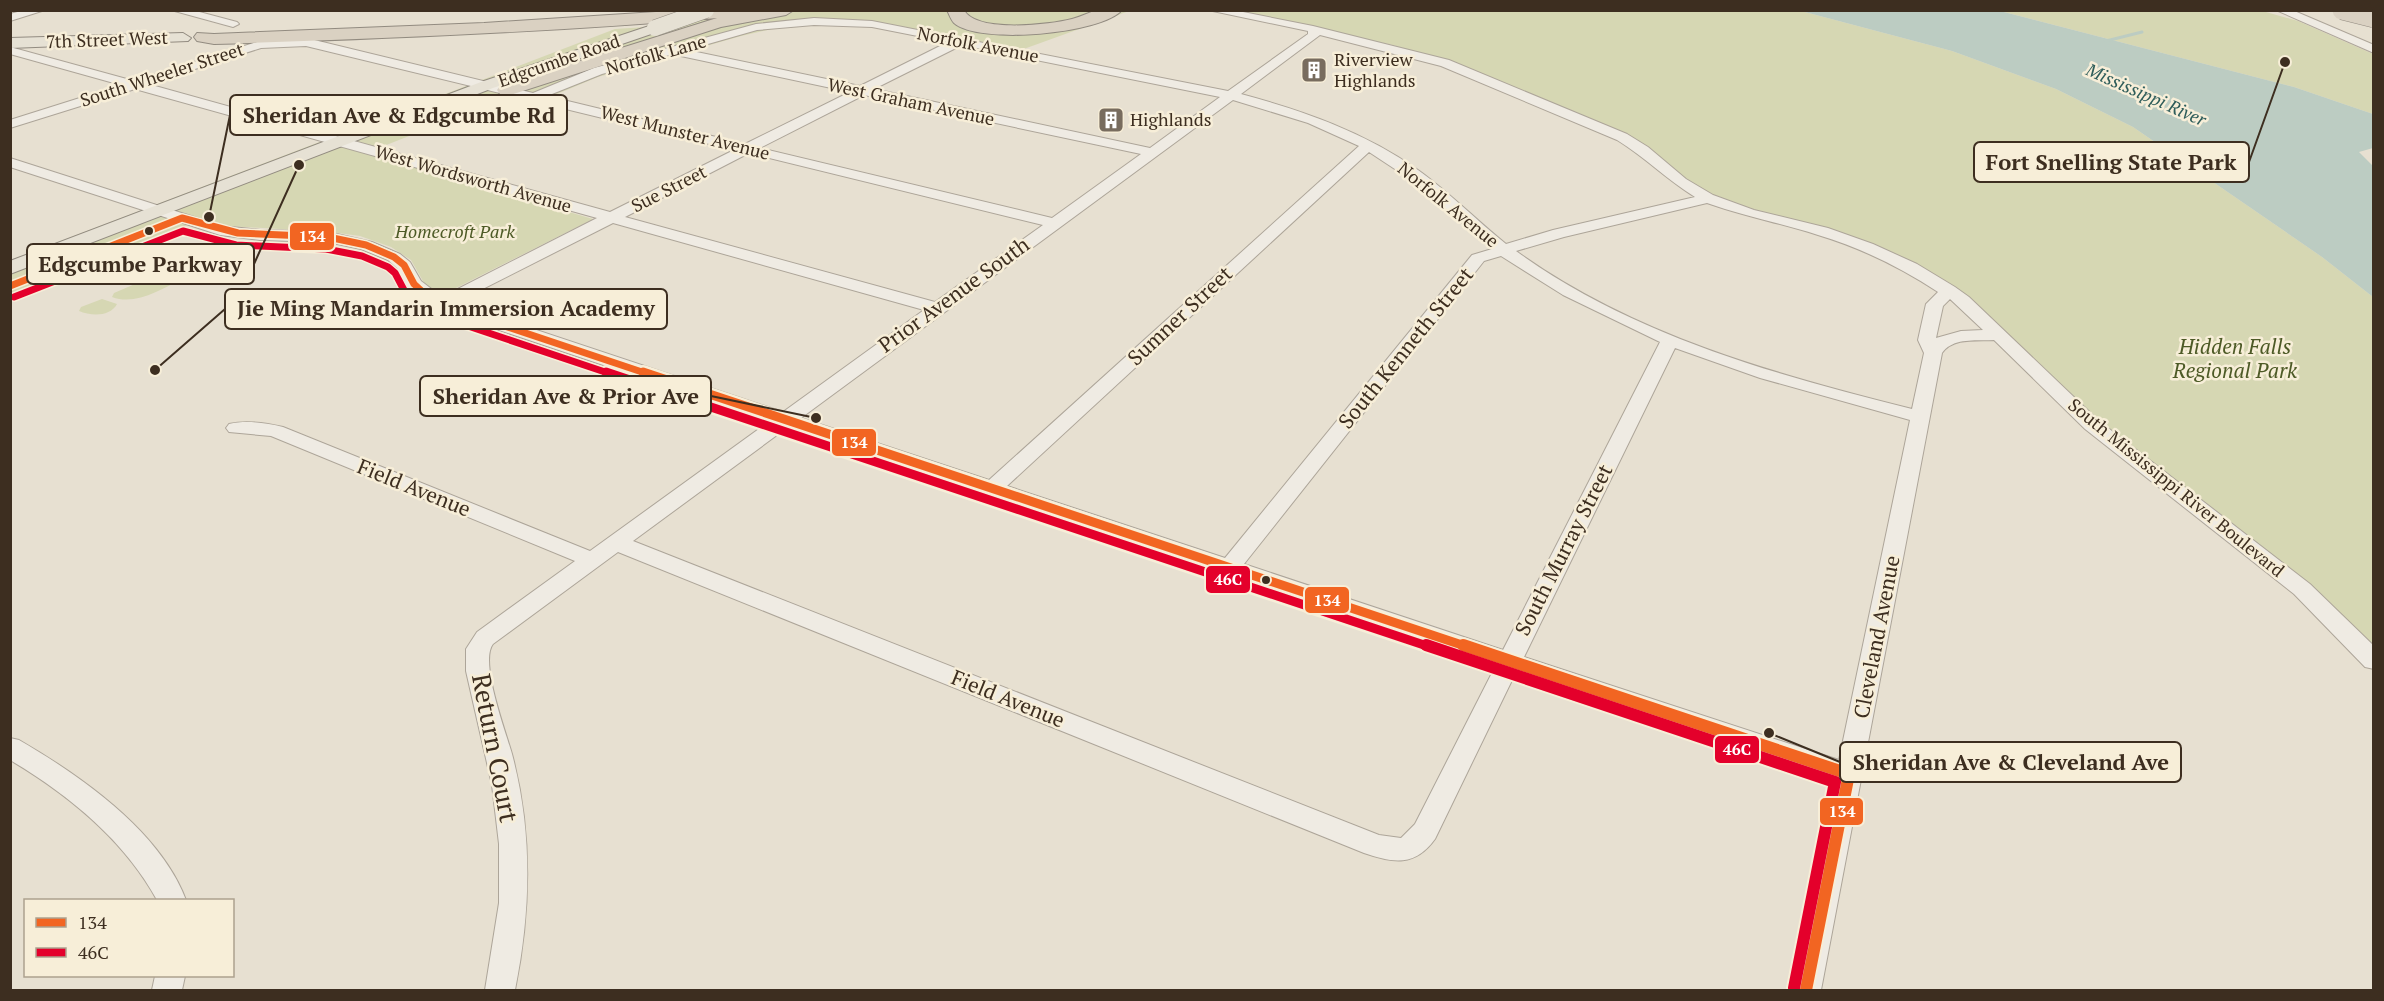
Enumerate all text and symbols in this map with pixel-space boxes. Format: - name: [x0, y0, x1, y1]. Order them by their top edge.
- street label: Norfolk Avenue: [915, 20, 1041, 68]
- street label: 7th Street West: [46, 25, 169, 53]
- street label: Edgcumbe Road: [494, 28, 623, 92]
- street label: Norfolk Lane: [603, 28, 709, 80]
- street label: South Wheeler Street: [77, 36, 247, 112]
- place label: Riverview Highlands: [1334, 47, 1416, 92]
- building icon: Riverview Highlands: [1299, 55, 1329, 85]
- water label: Mississippi River: [2082, 57, 2211, 132]
- street label: West Graham Avenue: [826, 72, 997, 130]
- callout: Sheridan Ave & Edgcumbe Rd: [230, 95, 567, 135]
- street label: West Munster Avenue: [598, 99, 772, 165]
- text: Sheridan Ave & Edgcumbe Rd: [243, 100, 555, 129]
- building icon: Highlands: [1096, 105, 1126, 135]
- place label: Highlands: [1130, 107, 1212, 131]
- street label: West Wordsworth Avenue: [372, 138, 575, 218]
- callout: Fort Snelling State Park: [1974, 142, 2249, 182]
- text: Fort Snelling State Park: [1986, 147, 2237, 176]
- street label: Norfolk Avenue: [1393, 156, 1504, 252]
- street label: Sue Street: [627, 159, 711, 217]
- park label: Homecroft Park: [394, 219, 515, 243]
- line badge: 134: [289, 222, 335, 251]
- unlabelled marker: [143, 225, 155, 237]
- text: 134: [298, 225, 326, 247]
- street label: Prior Avenue South: [872, 230, 1035, 358]
- callout: Edgcumbe Parkway: [27, 244, 254, 284]
- text: Edgcumbe Parkway: [38, 249, 242, 278]
- street label: Sumner Street: [1121, 259, 1238, 371]
- street label: South Kenneth Street: [1331, 261, 1479, 434]
- callout: Jie Ming Mandarin Immersion Academy: [225, 289, 667, 329]
- text: Jie Ming Mandarin Immersion Academy: [237, 293, 655, 322]
- park label: Hidden Falls Regional Park: [2172, 332, 2298, 384]
- callout: Sheridan Ave & Prior Ave: [420, 376, 711, 416]
- text: Sheridan Ave & Prior Ave: [433, 381, 699, 410]
- street label: South Mississippi River Boulevard: [2064, 392, 2290, 582]
- line badge: 134: [831, 428, 877, 457]
- text: 134: [840, 431, 868, 453]
- street label: Field Avenue: [354, 452, 475, 522]
- street label: South Murray Street: [1508, 459, 1619, 640]
- street label: Cleveland Avenue: [1846, 553, 1906, 721]
- line badge: 46C: [1205, 565, 1251, 594]
- text: 46C: [1214, 568, 1242, 590]
- unlabelled marker: [1260, 574, 1272, 586]
- line badge: 134: [1304, 586, 1350, 614]
- text: 134: [1313, 589, 1341, 611]
- street label: Field Avenue: [948, 663, 1069, 733]
- street label: Return Court: [465, 671, 527, 825]
- line badge: 46C: [1714, 735, 1760, 764]
- text: 46C: [1723, 738, 1751, 760]
- callout: Sheridan Ave & Cleveland Ave: [1840, 742, 2181, 782]
- text: Sheridan Ave & Cleveland Ave: [1853, 747, 2169, 776]
- line badge: 134: [1819, 797, 1864, 826]
- text: 134: [1828, 800, 1856, 822]
- legend: [24, 899, 234, 977]
- text: 134: [78, 910, 107, 934]
- text: 46C: [78, 940, 109, 964]

